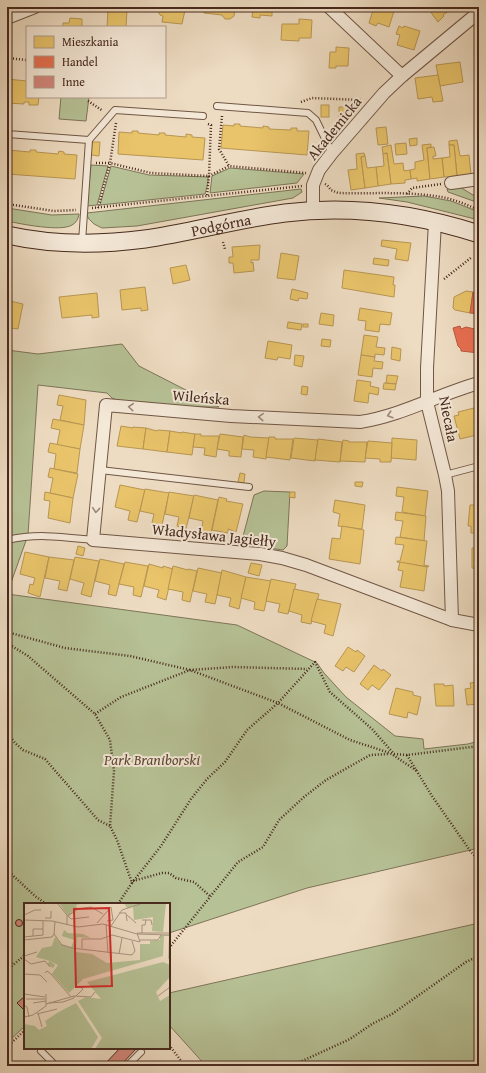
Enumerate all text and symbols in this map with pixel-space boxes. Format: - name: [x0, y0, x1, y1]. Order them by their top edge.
- legend: [26, 26, 166, 98]
- text: Mieszkania: [62, 33, 119, 50]
- text: Handel: [62, 53, 98, 70]
- text: Inne: [62, 73, 85, 90]
- street label: Akademicka: [302, 92, 366, 164]
- street label: Podgórna: [189, 208, 253, 241]
- street label: Wileńska: [172, 384, 230, 410]
- street label: Niecała: [434, 394, 464, 444]
- one-way arrow: [128, 403, 134, 412]
- one-way arrow: [386, 410, 393, 418]
- one-way arrow: [258, 413, 264, 422]
- one-way arrow: [92, 507, 101, 513]
- street label: Władysława Jagiełły: [151, 518, 278, 552]
- park label: Park Braniborski: [103, 749, 200, 770]
- inset map: [24, 903, 170, 1049]

